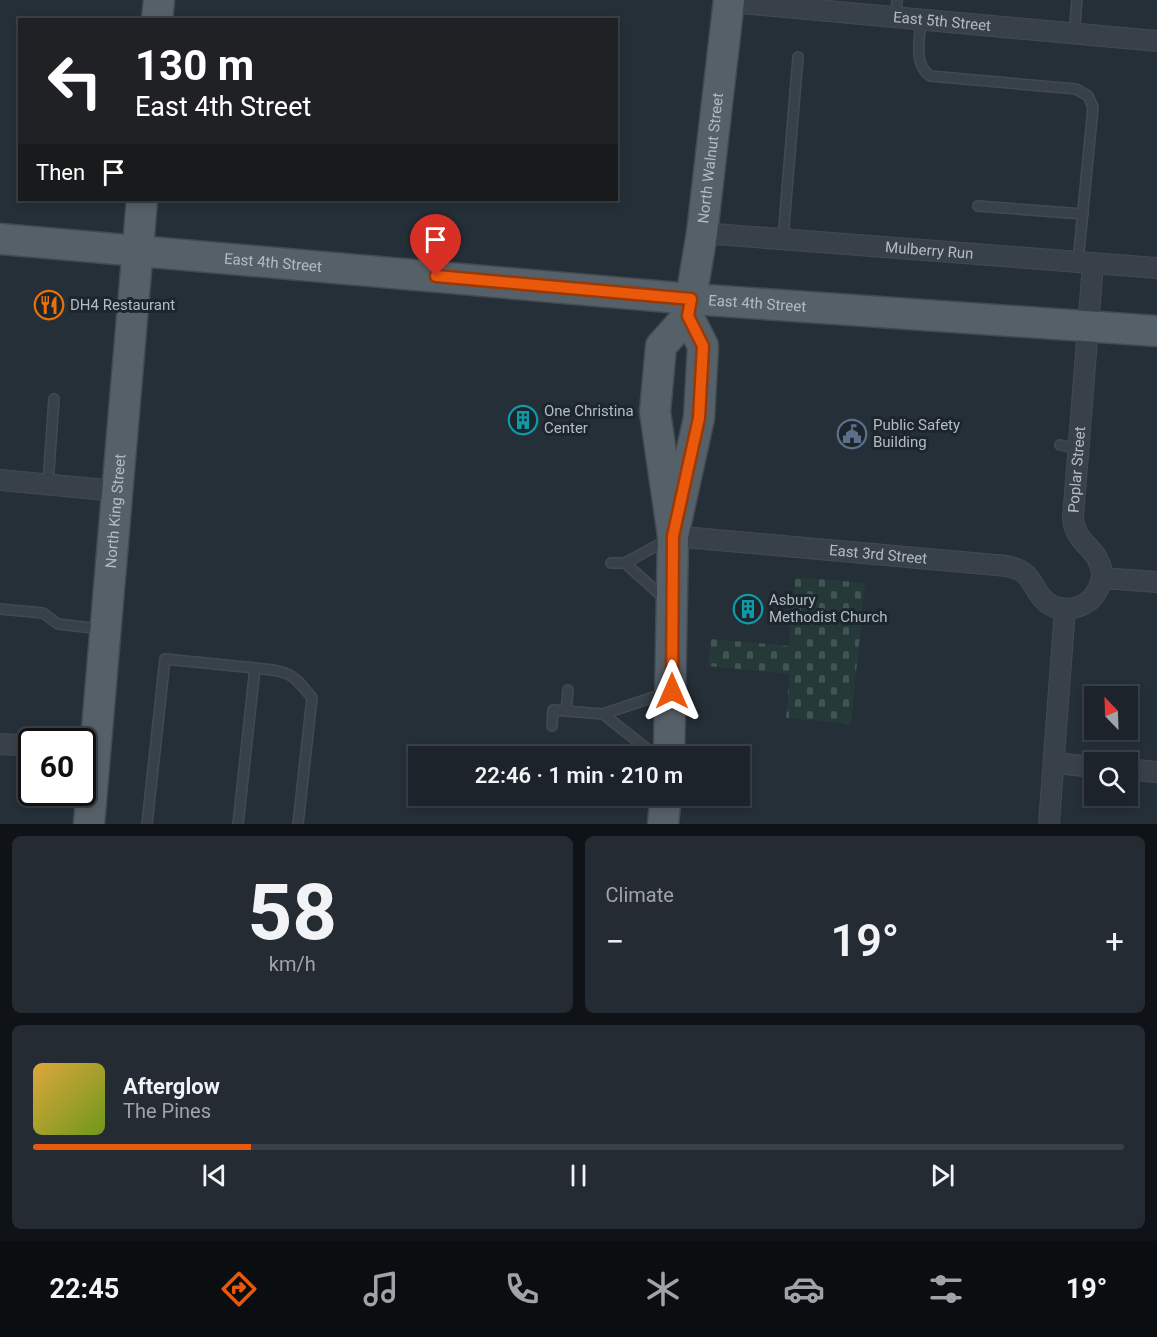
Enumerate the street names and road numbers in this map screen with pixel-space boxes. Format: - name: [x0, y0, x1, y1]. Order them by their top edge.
- street label: East 5th Street: [892, 8, 992, 35]
- street label: North Walnut Street: [694, 92, 727, 224]
- street label: Mulberry Run: [885, 238, 974, 263]
- street label: East 4th Street: [223, 249, 323, 276]
- street label: East 4th Street: [708, 291, 807, 316]
- street label: Poplar Street: [1064, 426, 1089, 514]
- street label: North King Street: [102, 453, 129, 569]
- street label: East 3rd Street: [828, 541, 928, 568]

